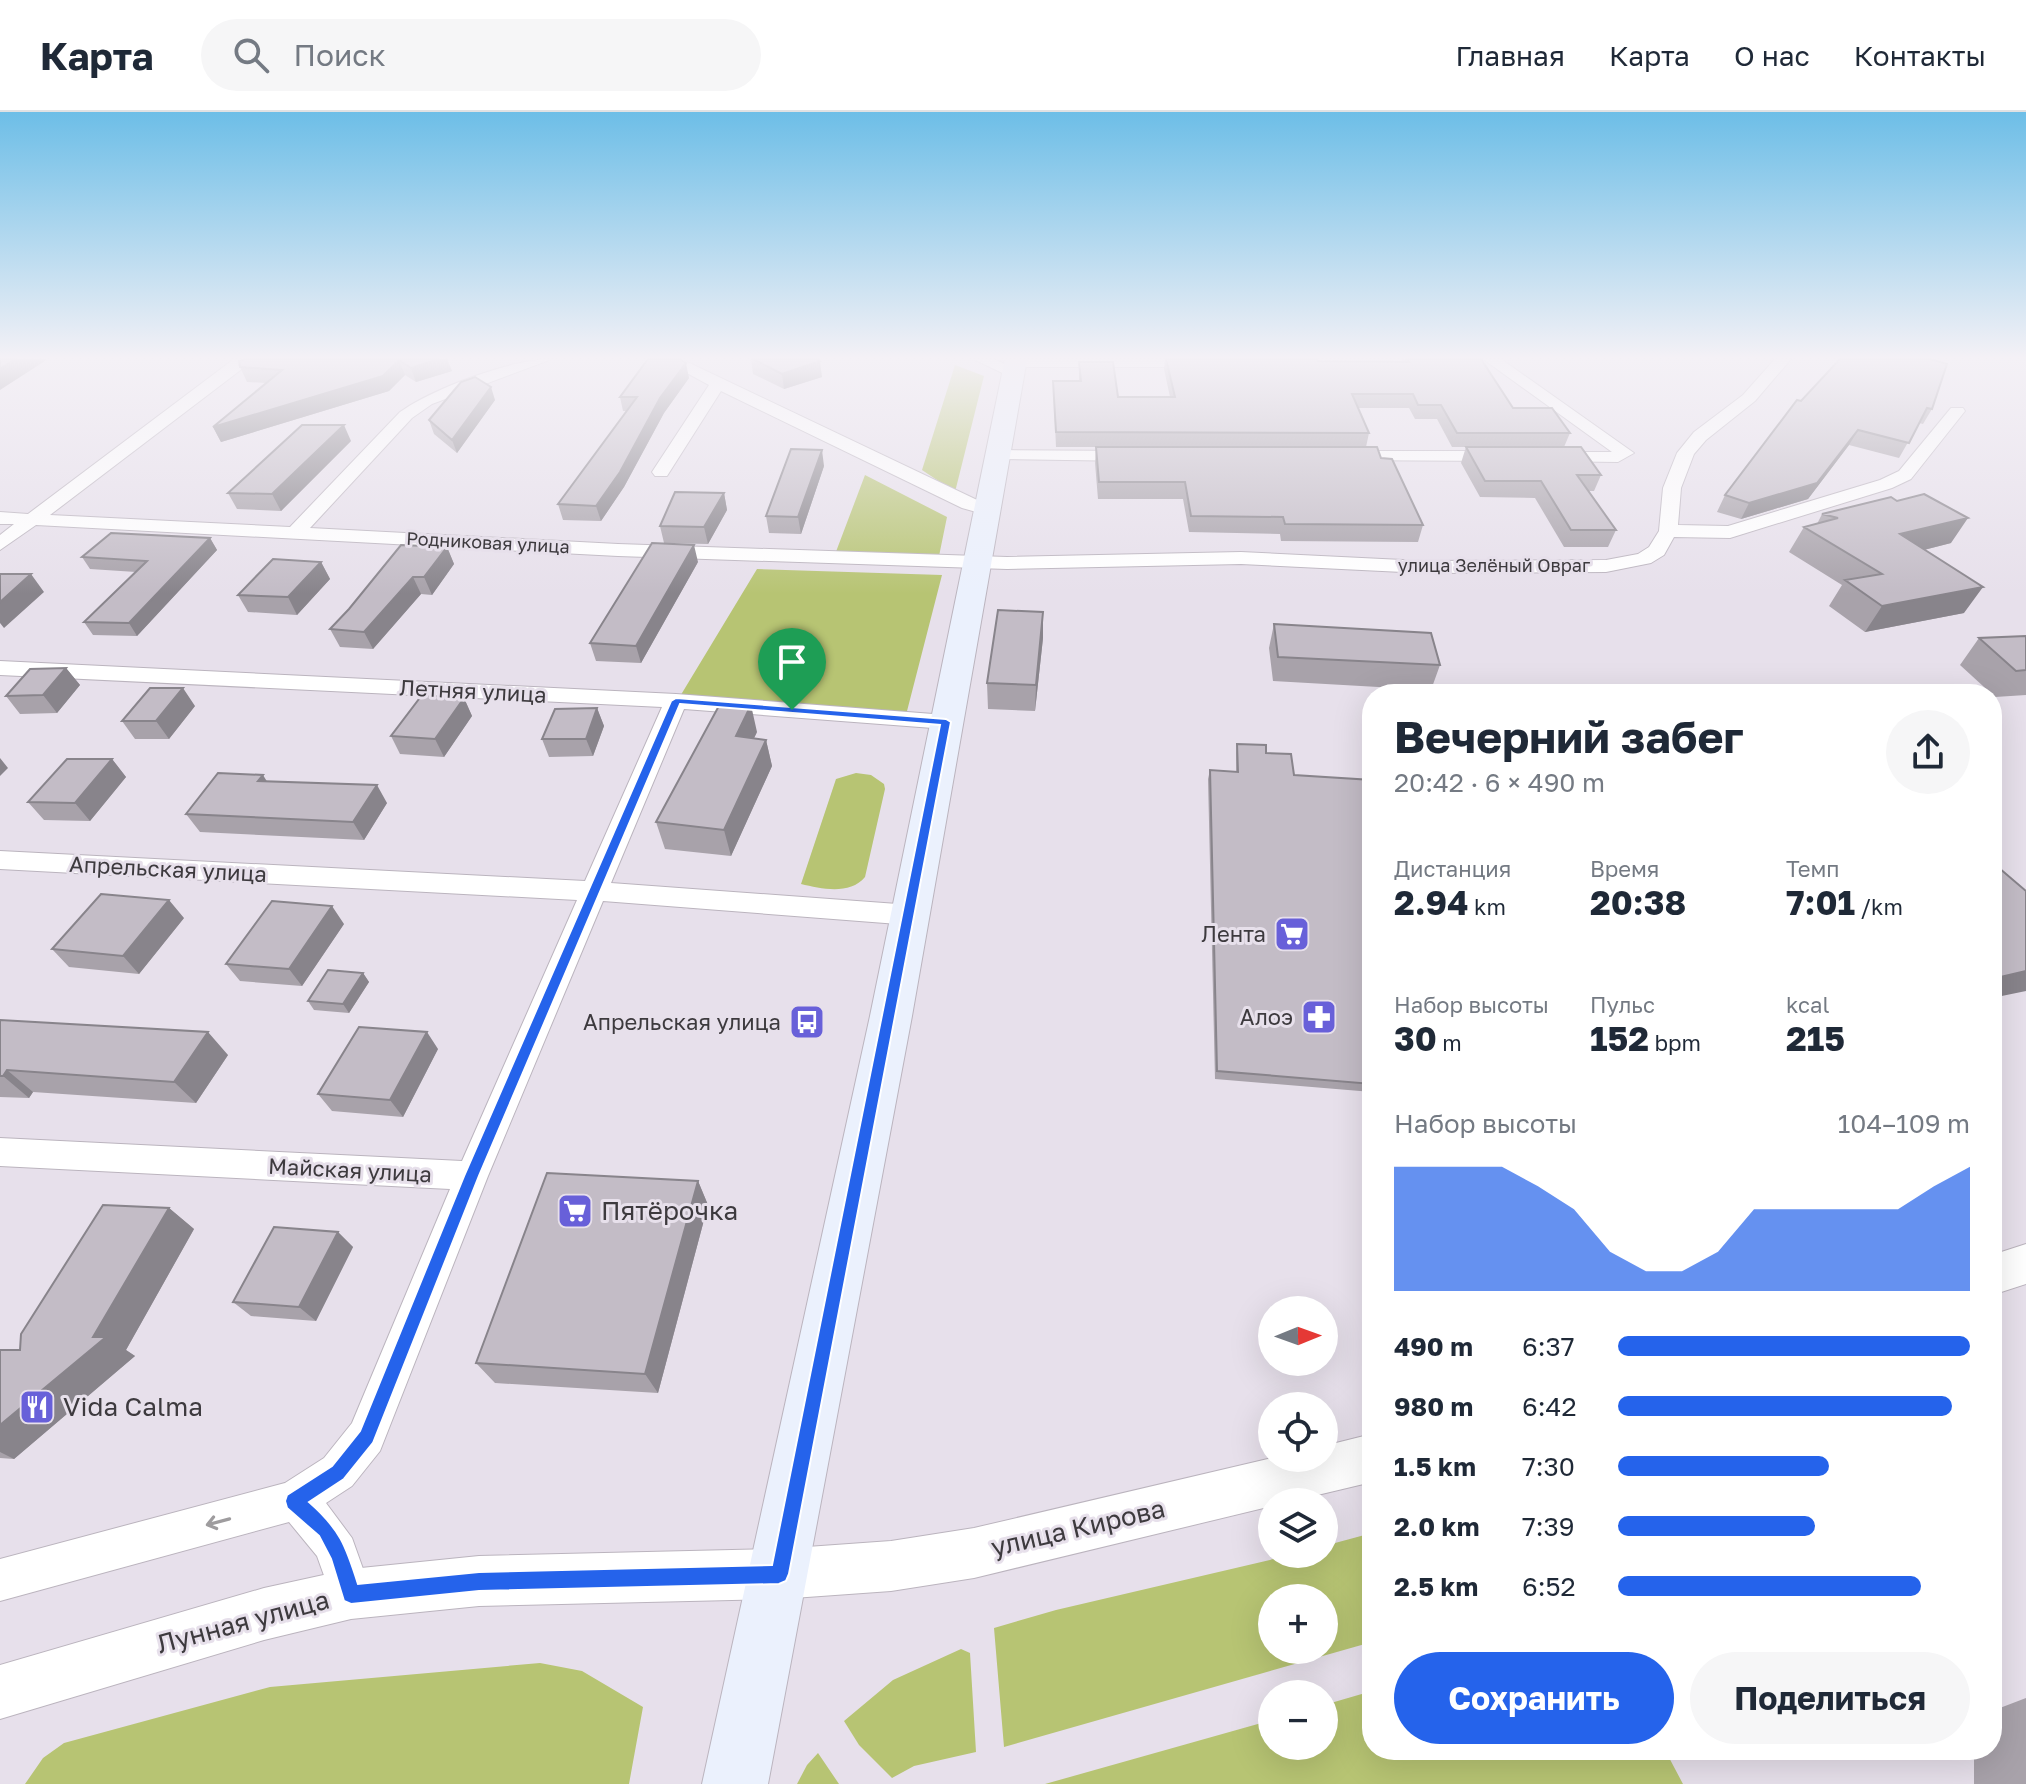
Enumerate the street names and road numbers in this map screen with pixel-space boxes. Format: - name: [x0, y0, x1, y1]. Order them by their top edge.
- street label: Родниковая улица: [406, 527, 570, 557]
- street label: улица Зелёный Овраг: [1398, 554, 1590, 576]
- street label: Летняя улица: [399, 673, 547, 708]
- street label: Апрельская улица: [68, 850, 268, 887]
- street label: Майская улица: [267, 1152, 433, 1187]
- street label: улица Кирова: [988, 1492, 1168, 1563]
- street label: Лунная улица: [153, 1584, 332, 1659]

